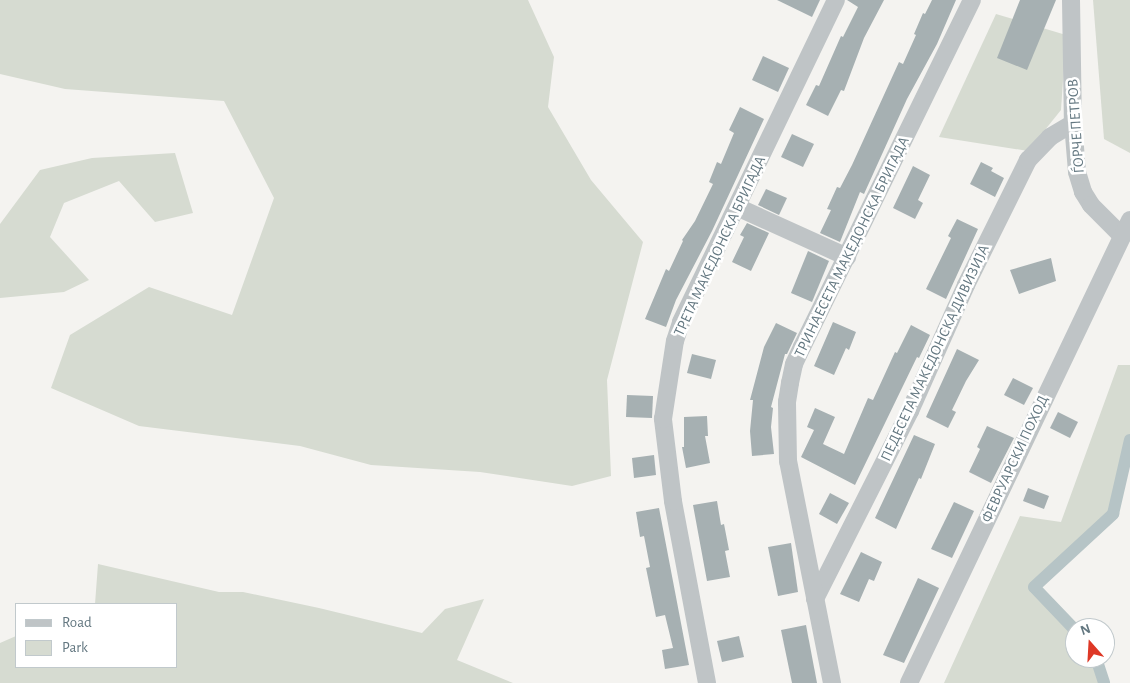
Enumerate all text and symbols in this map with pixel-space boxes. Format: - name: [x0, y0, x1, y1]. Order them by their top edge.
- street label: ЃОРЧЕ ПЕТРОВ: [1064, 78, 1088, 174]
- street label: ТРИНАЕСЕТА МАКЕДОНСКА БРИГАДА: [791, 134, 913, 360]
- street label: ТРЕТА МАКЕДОНСКА БРИГАДА: [670, 153, 770, 339]
- street label: ПЕДЕСЕТА МАКЕДОНСКА ДИВИЗИЈА: [877, 242, 993, 464]
- street label: ФЕВРУАРСКИ ПОХОД: [978, 392, 1052, 526]
- legend: [15, 603, 178, 668]
- text: Road: [62, 615, 92, 630]
- north arrow: [1065, 618, 1115, 668]
- text: N: [1079, 622, 1092, 638]
- text: Park: [62, 640, 88, 655]

